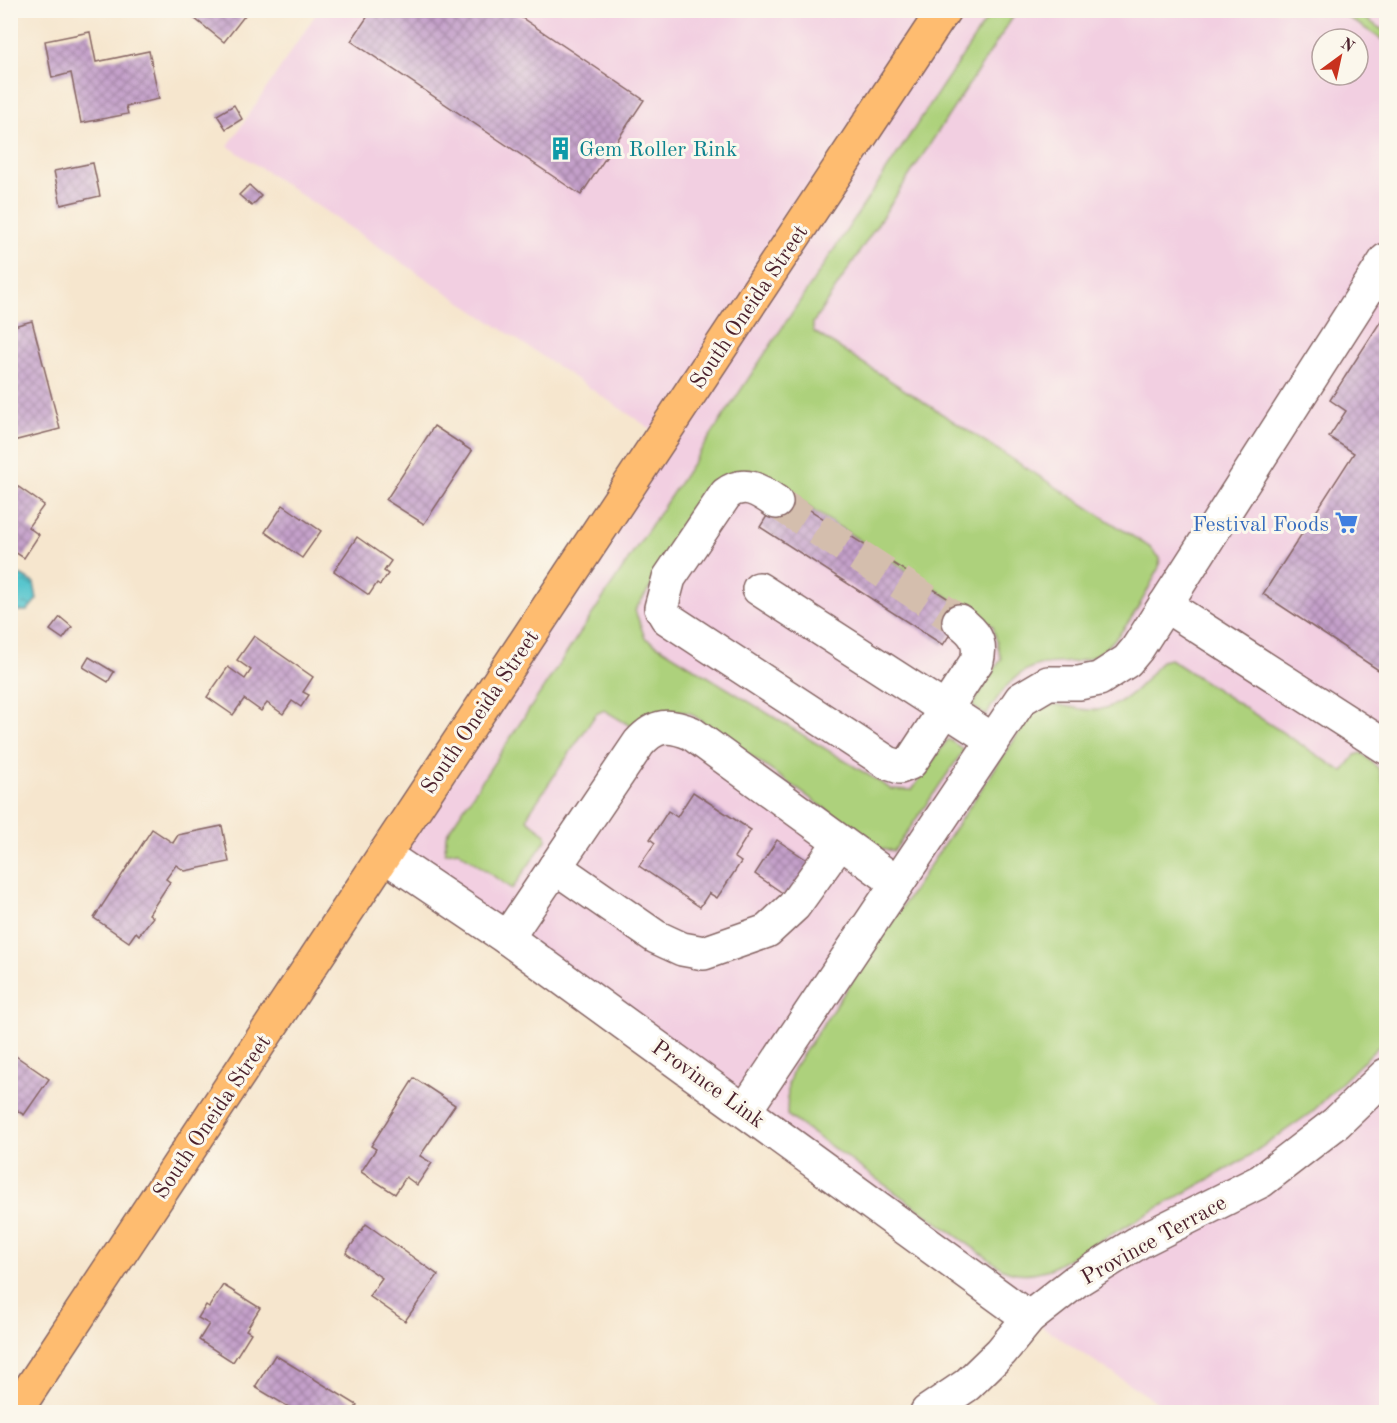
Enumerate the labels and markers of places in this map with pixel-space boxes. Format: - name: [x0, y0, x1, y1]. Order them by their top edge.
- building icon: Gem Roller Rink: [548, 135, 574, 161]
- place label: Gem Roller Rink: [579, 139, 737, 161]
- supermarket icon: Festival Foods: [1334, 510, 1360, 536]
- place label: Festival Foods: [1192, 514, 1329, 536]

